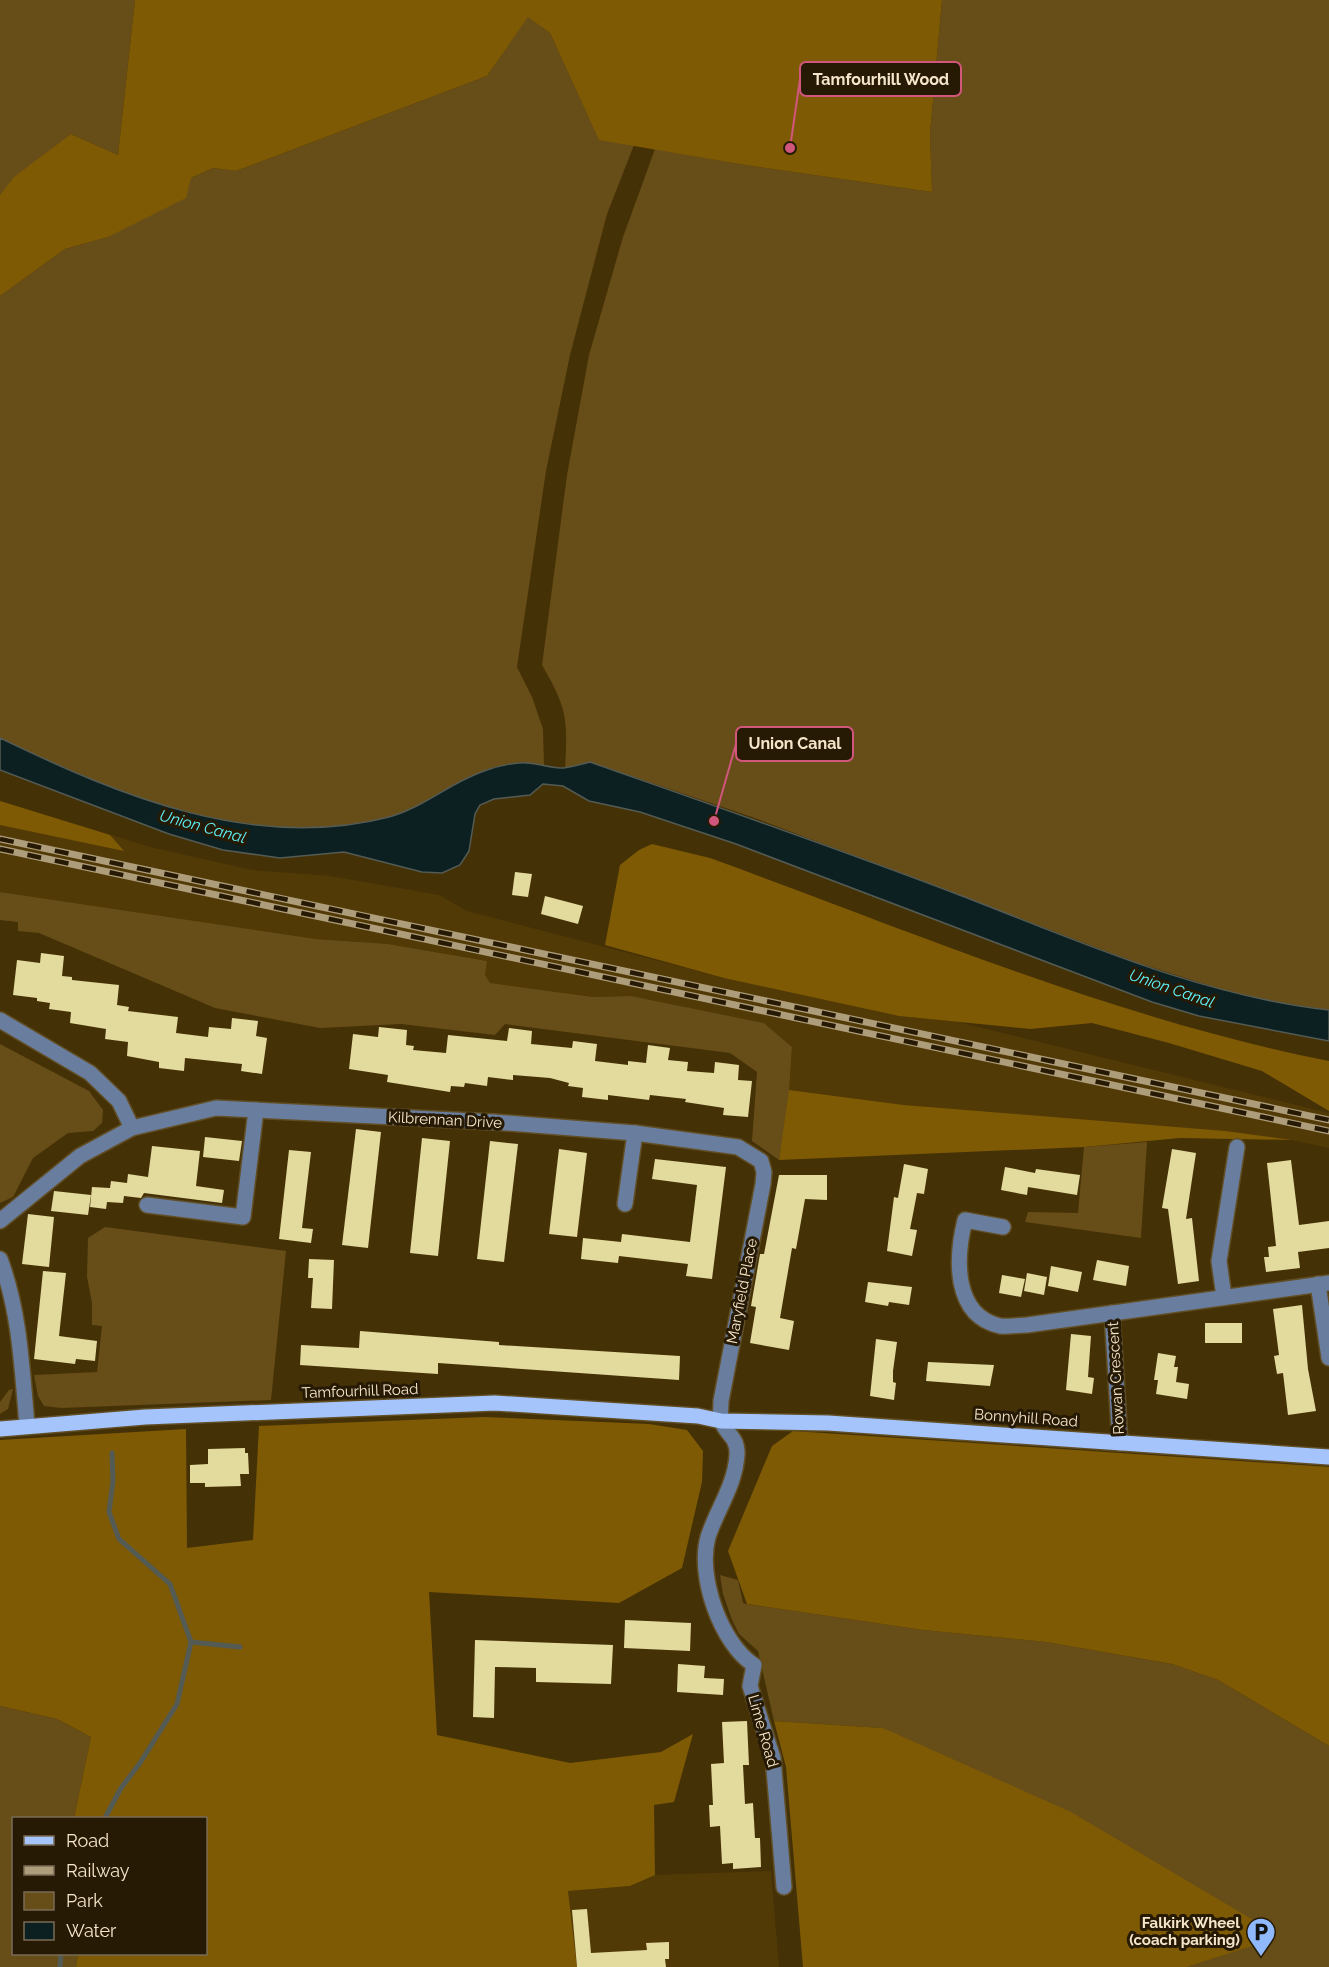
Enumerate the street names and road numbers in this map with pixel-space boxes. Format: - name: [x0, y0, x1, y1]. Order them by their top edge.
- street label: Kilbrennan Drive: [388, 1108, 503, 1132]
- street label: Maryfield Place: [723, 1237, 761, 1345]
- street label: Rowan Crescent: [1104, 1321, 1128, 1435]
- street label: Tamfourhill Road: [301, 1380, 419, 1402]
- street label: Bonnyhill Road: [974, 1405, 1078, 1431]
- street label: Lime Road: [744, 1693, 782, 1769]

